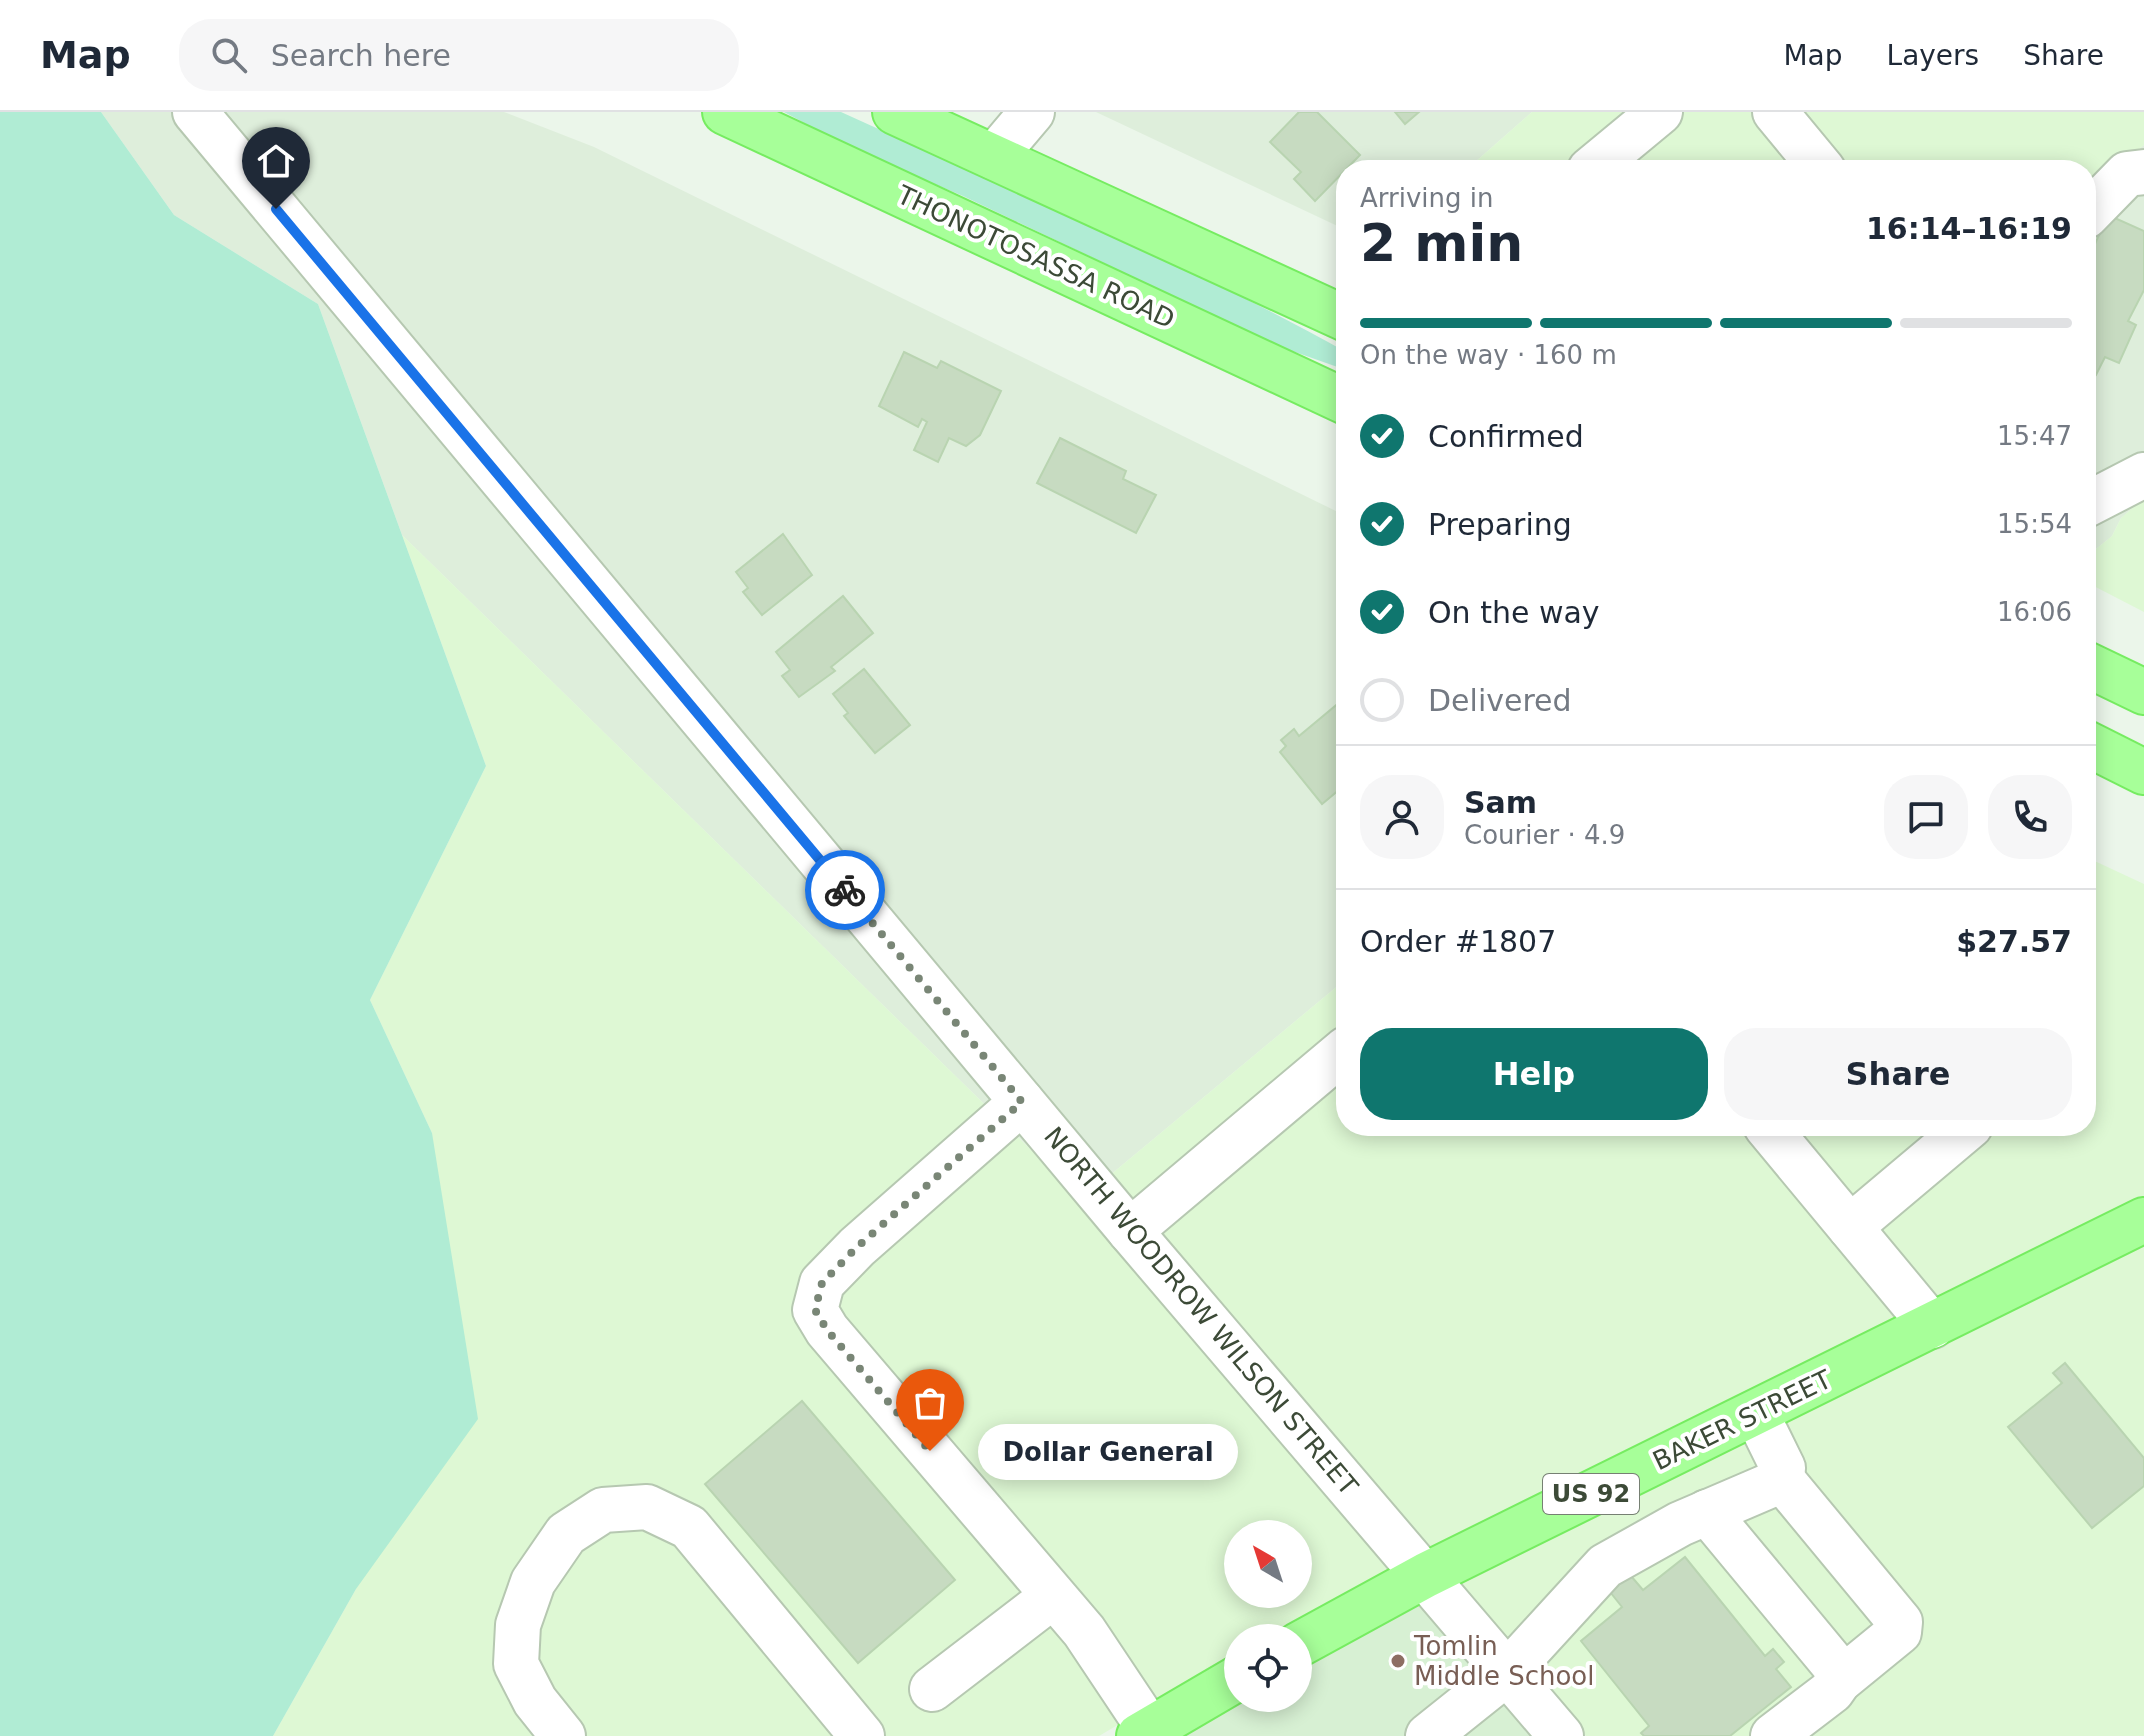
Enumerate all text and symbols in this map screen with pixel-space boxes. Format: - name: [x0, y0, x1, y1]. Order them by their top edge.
- search box: [179, 19, 739, 91]
- text: Map: [40, 33, 131, 77]
- icon: search: [207, 33, 251, 77]
- text: Search here: [271, 38, 451, 73]
- text: Map: [1783, 39, 1843, 72]
- text: Layers: [1887, 39, 1979, 72]
- text: Share: [2023, 39, 2104, 72]
- pin: [242, 127, 310, 209]
- icon: home: [254, 139, 298, 183]
- street label: THONOTOSASSA ROAD: [892, 179, 1179, 334]
- text: Arriving in: [1360, 183, 1494, 213]
- text: 16:14–16:19: [1866, 211, 2072, 246]
- text: 2 min: [1360, 213, 1523, 273]
- text: On the way · 160 m: [1360, 340, 1617, 370]
- icon: check: [1360, 414, 1404, 458]
- text: Confirmed: [1428, 419, 1584, 454]
- text: 15:47: [1997, 421, 2072, 451]
- icon: check: [1360, 502, 1404, 546]
- text: Preparing: [1428, 507, 1572, 542]
- text: 15:54: [1997, 509, 2072, 539]
- icon: check: [1360, 590, 1404, 634]
- text: On the way: [1428, 595, 1600, 630]
- text: 16:06: [1997, 597, 2072, 627]
- text: Delivered: [1428, 683, 1572, 718]
- button: person: [1360, 775, 1444, 859]
- button: chat: [1884, 775, 1968, 859]
- button: phone: [1988, 775, 2072, 859]
- text: Sam: [1464, 785, 1537, 820]
- text: Courier · 4.9: [1464, 820, 1625, 850]
- courier: [805, 850, 885, 930]
- icon: bike: [823, 868, 867, 912]
- text: Order #1807: [1360, 924, 1556, 959]
- text: $27.57: [1956, 924, 2072, 959]
- button: Help: [1360, 1028, 1708, 1120]
- button: Share: [1724, 1028, 2072, 1120]
- street label: NORTH WOODROW WILSON STREET: [1038, 1121, 1364, 1501]
- street label: BAKER STREET: [1648, 1364, 1836, 1476]
- pin: [896, 1369, 964, 1451]
- icon: bag: [908, 1381, 952, 1425]
- callout: Dollar General: [978, 1423, 1238, 1479]
- text: Dollar General: [1002, 1437, 1214, 1467]
- road number: US 92: [1543, 1474, 1639, 1514]
- north arrow: [1224, 1520, 1312, 1608]
- map controls: [1224, 1520, 1312, 1712]
- button: locate: [1224, 1624, 1312, 1712]
- place label: Tomlin Middle School: [1413, 1631, 1594, 1691]
- marker: Tomlin Middle School: [1389, 1652, 1407, 1670]

